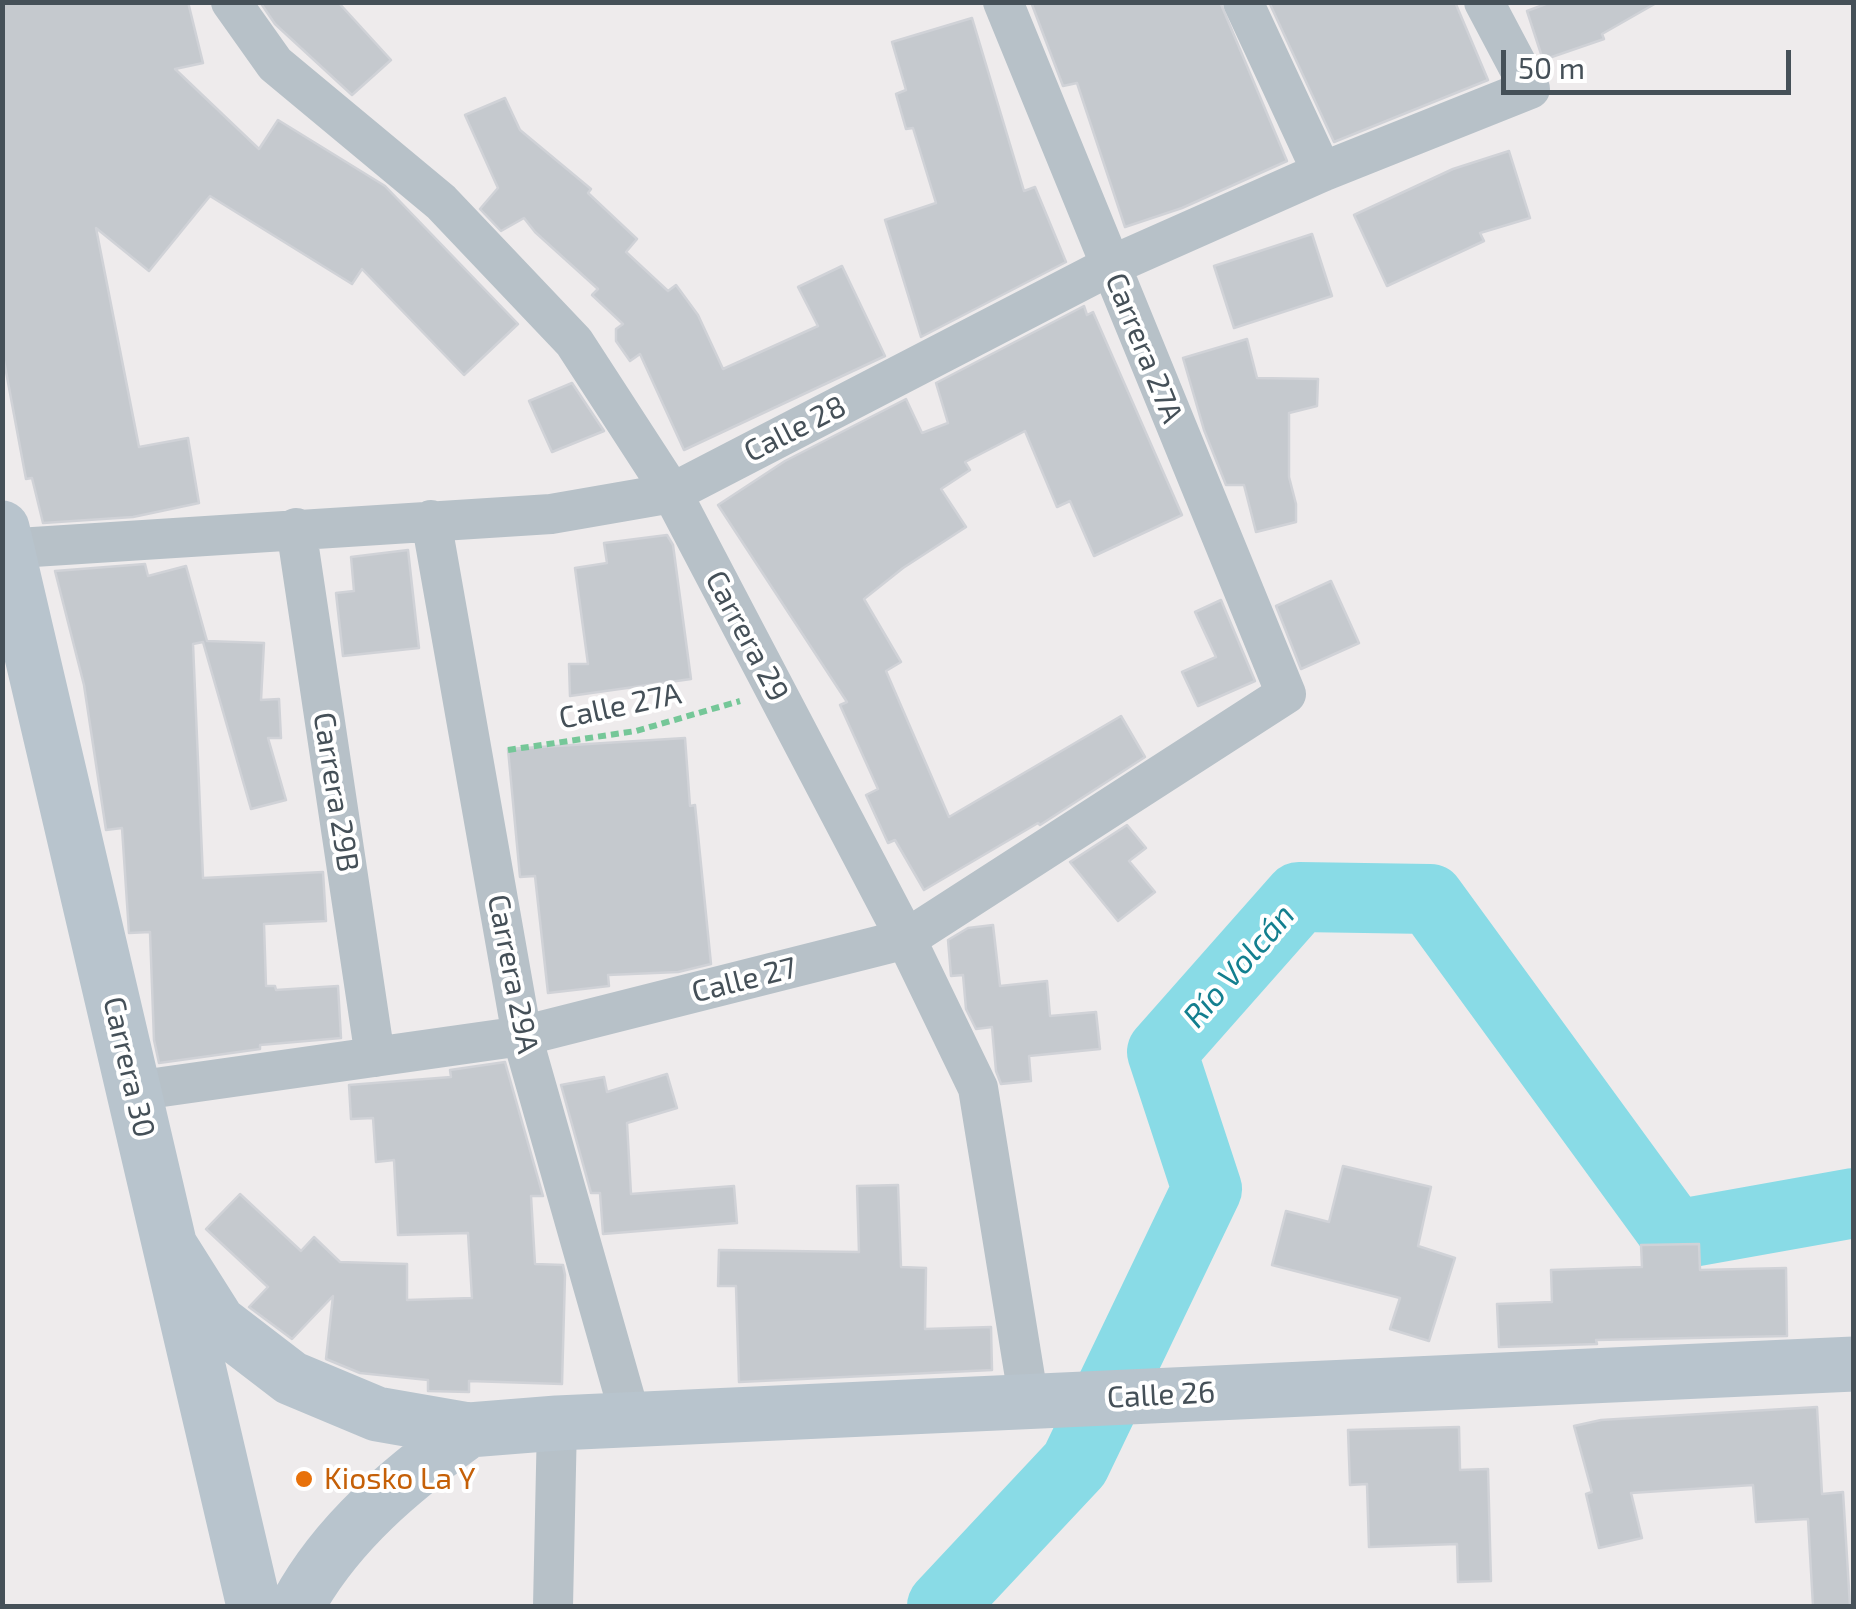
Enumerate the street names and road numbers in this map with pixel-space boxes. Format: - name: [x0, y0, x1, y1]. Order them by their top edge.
- street label: Carrera 27A: [1098, 268, 1190, 428]
- street label: Calle 28: [738, 388, 852, 470]
- street label: Carrera 29: [698, 565, 796, 707]
- street label: Calle 27A: [556, 675, 684, 737]
- street label: Carrera 29B: [306, 710, 366, 874]
- street label: Carrera 29A: [480, 891, 546, 1057]
- street label: Calle 27: [688, 950, 800, 1010]
- street label: Carrera 30: [95, 993, 163, 1141]
- street label: Calle 26: [1106, 1374, 1216, 1416]

